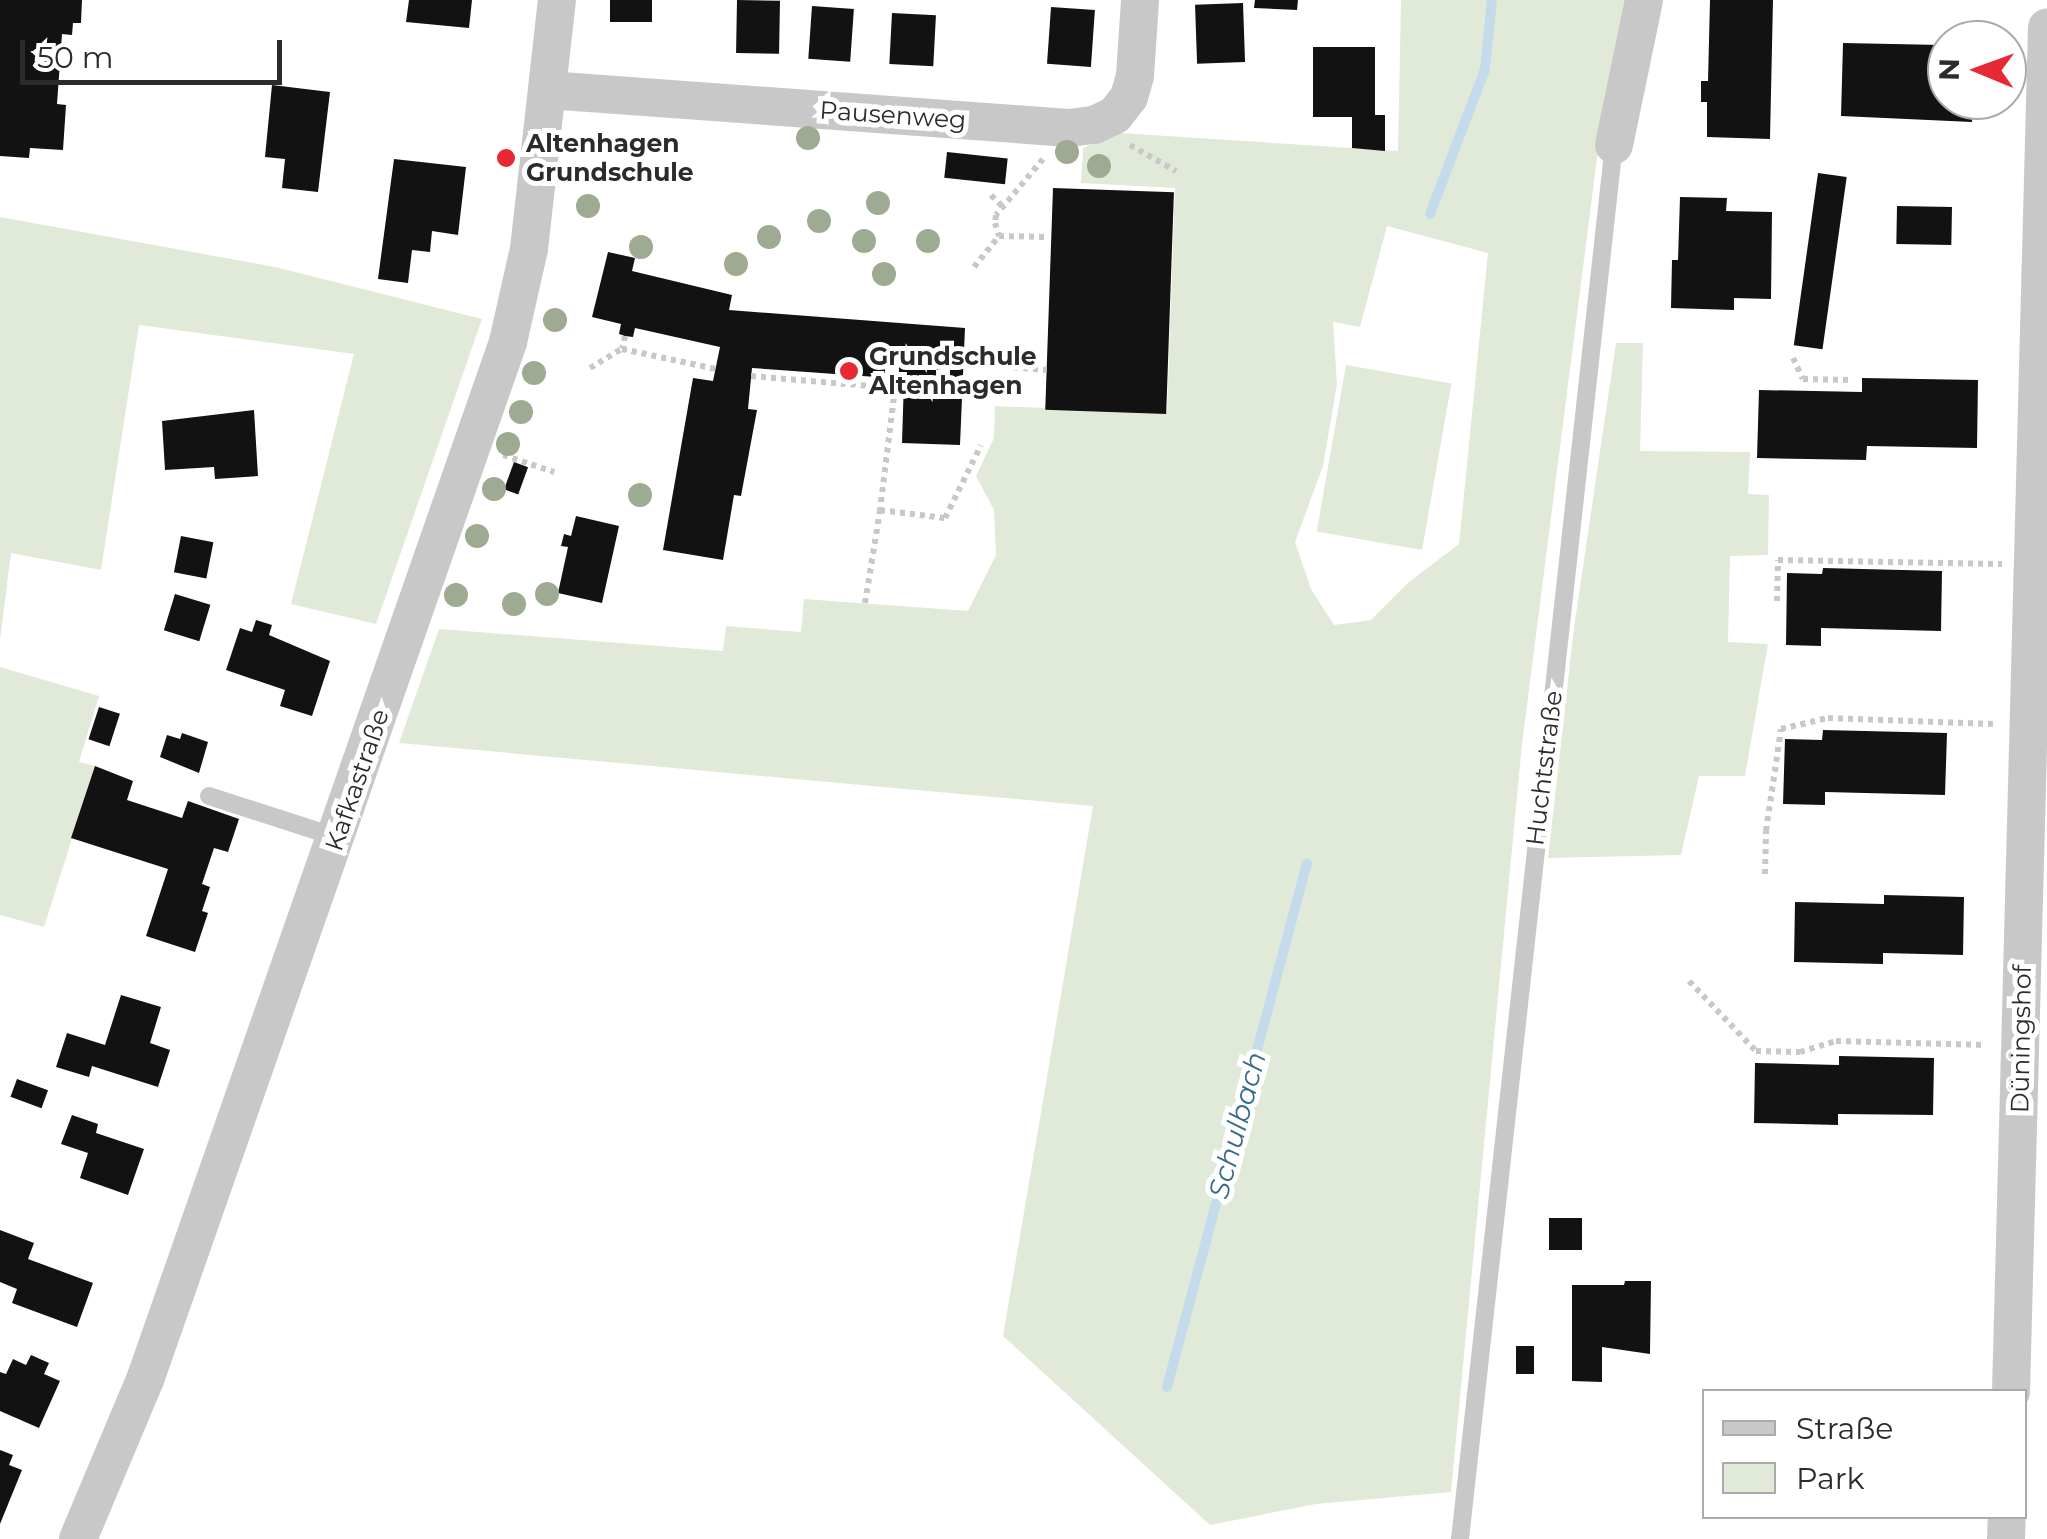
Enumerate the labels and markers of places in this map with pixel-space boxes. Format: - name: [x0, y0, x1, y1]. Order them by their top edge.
- place label: Altenhagen Grundschule: [526, 129, 694, 188]
- marker: Altenhagen Grundschule: [495, 147, 517, 169]
- place label: Grundschule Altenhagen: [869, 342, 1037, 401]
- marker: Grundschule Altenhagen: [838, 360, 860, 382]

